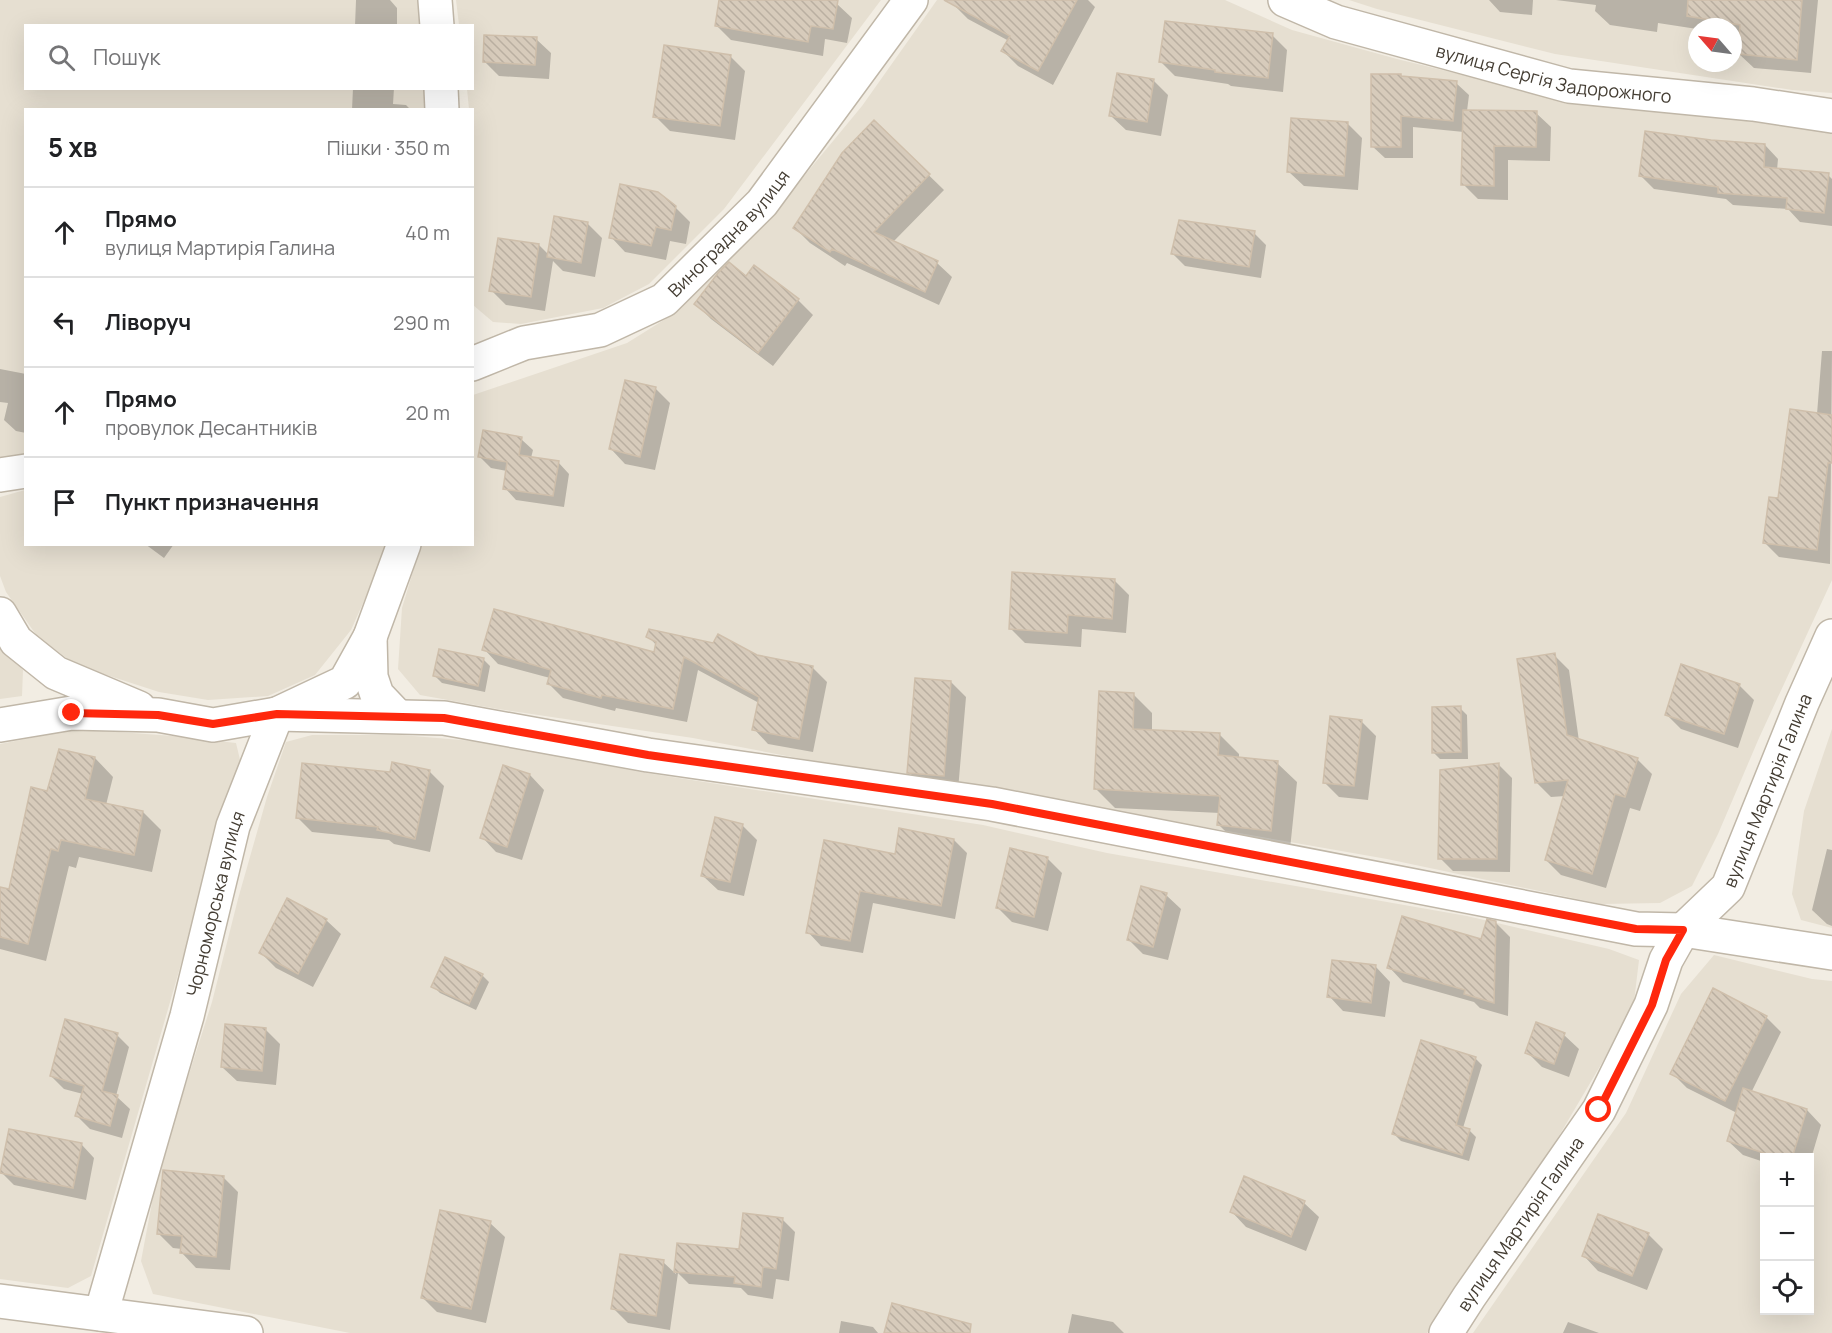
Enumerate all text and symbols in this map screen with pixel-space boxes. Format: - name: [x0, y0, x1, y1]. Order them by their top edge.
- north arrow: [1688, 18, 1742, 72]
- search box: [24, 24, 474, 90]
- street label: вулиця Сергія Задорожного: [1433, 38, 1673, 108]
- icon: search: [45, 41, 78, 74]
- text: Пошук: [93, 42, 160, 72]
- text: 5 хв: [48, 129, 97, 165]
- text: Пішки · 350 m: [327, 134, 450, 161]
- street label: Виноградна вулиця: [662, 165, 795, 302]
- text: Прямо: [105, 204, 177, 234]
- icon: ahead: [48, 216, 81, 249]
- text: 40 m: [405, 219, 450, 246]
- text: вулиця Мартирія Галина: [105, 234, 335, 261]
- icon: left: [48, 306, 81, 339]
- text: Ліворуч: [105, 307, 191, 337]
- text: 290 m: [393, 309, 450, 336]
- text: Прямо: [105, 384, 177, 414]
- icon: ahead: [48, 396, 81, 429]
- text: 20 m: [405, 399, 450, 426]
- text: провулок Десантників: [105, 414, 317, 441]
- icon: arrive: [48, 486, 81, 519]
- text: Пункт призначення: [105, 487, 319, 517]
- street label: вулиця Мартирія Галина: [1717, 689, 1817, 891]
- route end: [58, 699, 84, 725]
- street label: Чорноморська вулиця: [180, 807, 250, 999]
- route start: [1585, 1096, 1611, 1122]
- street label: вулиця Мартирія Галина: [1451, 1132, 1589, 1316]
- map controls: [1760, 1153, 1814, 1315]
- button: +: [1760, 1153, 1814, 1207]
- button: −: [1760, 1207, 1814, 1261]
- button: locate: [1760, 1261, 1814, 1315]

